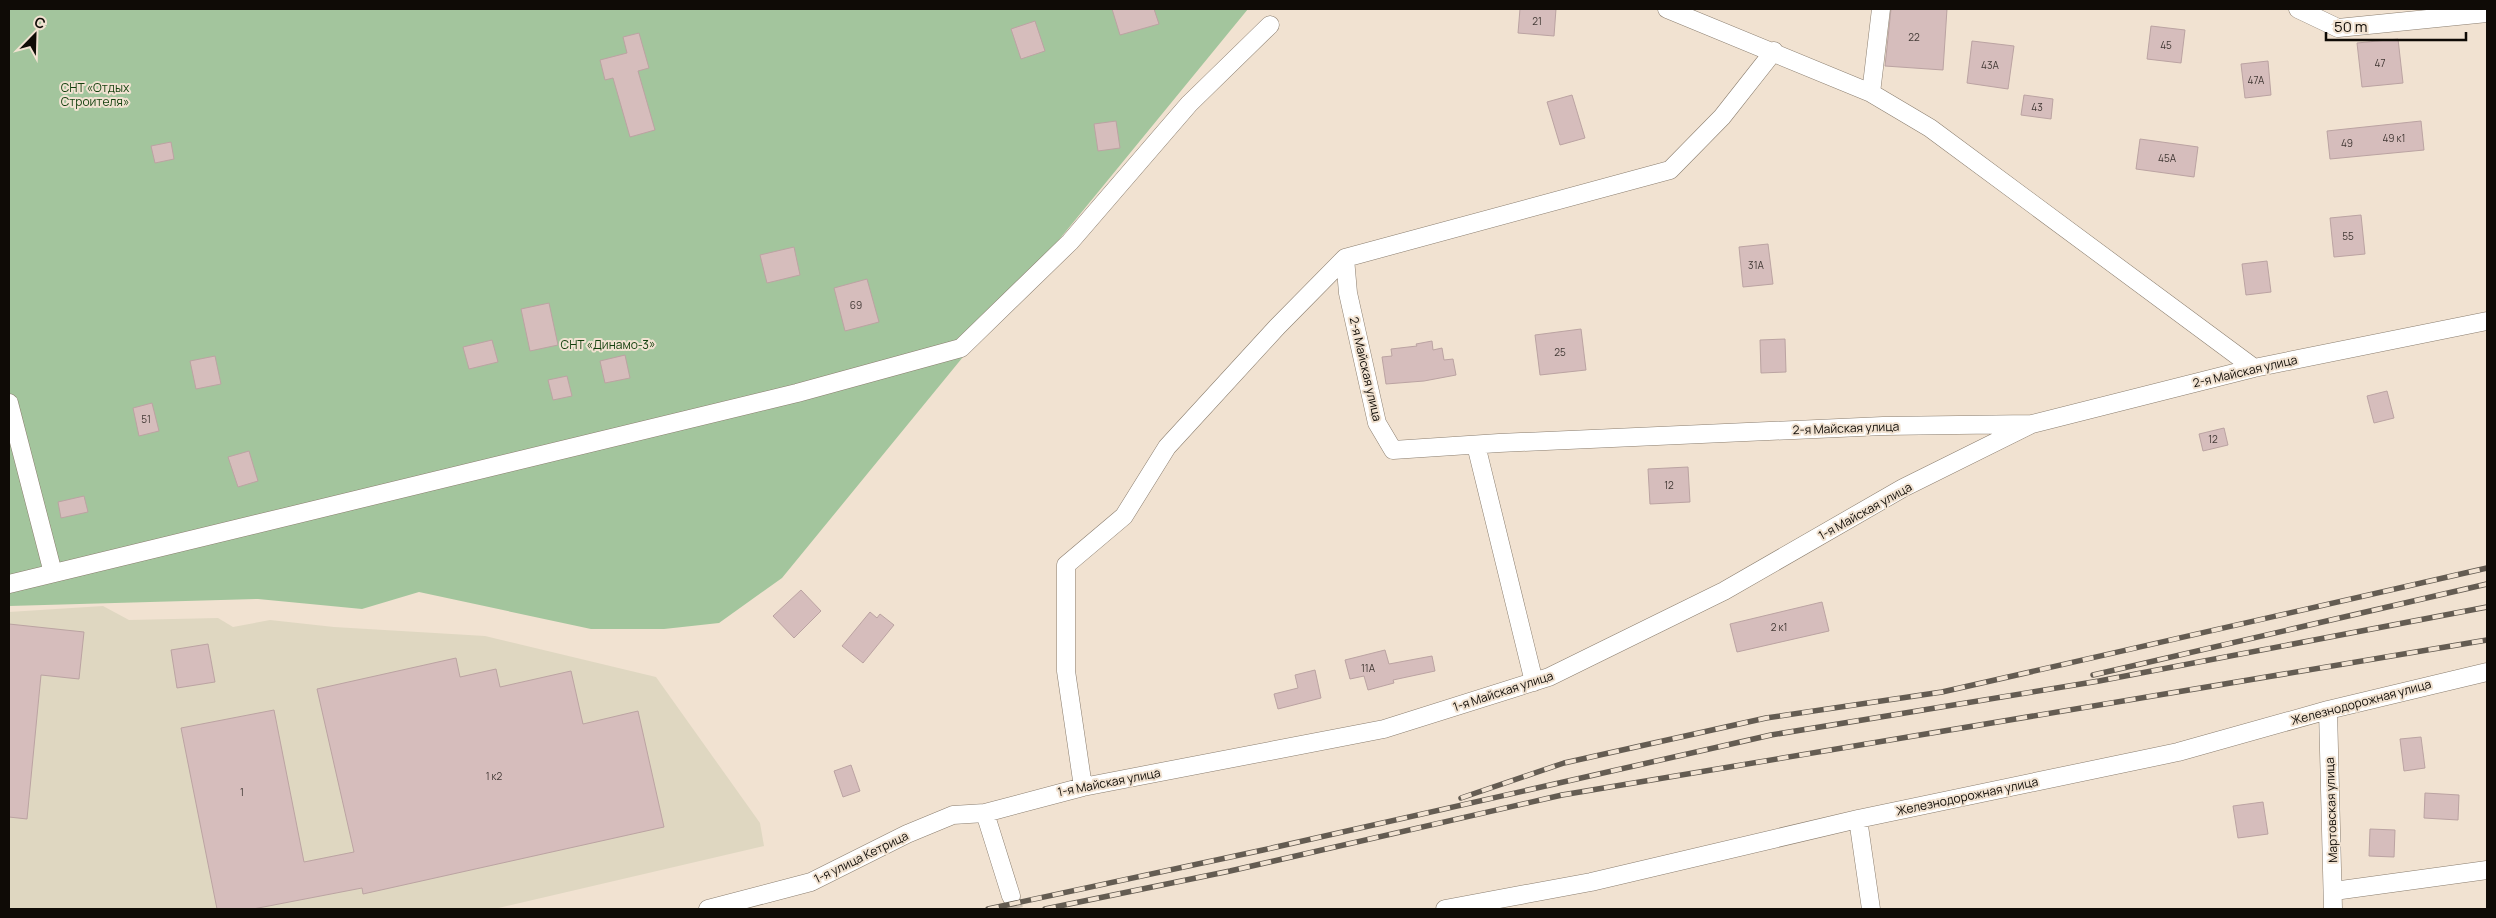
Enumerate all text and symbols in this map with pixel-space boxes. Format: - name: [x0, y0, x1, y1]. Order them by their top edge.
- north arrow: [10, 10, 60, 60]
- scale bar: [2326, 10, 2466, 42]
- text: С: [32, 12, 49, 33]
- house number: 21: [1532, 14, 1542, 28]
- text: 50 m: [2334, 16, 2368, 37]
- house number: 22: [1908, 30, 1920, 44]
- house number: 45: [2160, 38, 2172, 52]
- house number: 47: [2375, 56, 2385, 70]
- house number: 43А: [1981, 58, 2000, 72]
- house number: 47А: [2248, 73, 2265, 87]
- park label: СНТ «Отдых Строителя»: [61, 79, 130, 110]
- house number: 43: [2031, 100, 2043, 114]
- house number: 49 к1: [2383, 131, 2405, 145]
- house number: 49: [2341, 136, 2353, 150]
- house number: 45А: [2158, 151, 2177, 165]
- house number: 55: [2342, 229, 2354, 243]
- house number: 31А: [1748, 258, 1765, 272]
- house number: 69: [850, 298, 862, 312]
- street label: 2-я Майская улица: [1346, 315, 1386, 423]
- park label: СНТ «Динамо-3»: [561, 336, 655, 353]
- house number: 25: [1554, 345, 1566, 359]
- street label: 2-я Майская улица: [2191, 351, 2299, 391]
- house number: 51: [141, 412, 151, 426]
- street label: 2-я Майская улица: [1792, 418, 1900, 438]
- house number: 12: [2208, 432, 2218, 446]
- house number: 12: [1664, 478, 1674, 492]
- street label: 1-я Майская улица: [1815, 478, 1915, 544]
- house number: 2 к1: [1771, 620, 1787, 634]
- house number: 11А: [1361, 661, 1376, 675]
- street label: 1-я Майская улица: [1451, 667, 1555, 715]
- street label: Железнодорожная улица: [2289, 675, 2433, 729]
- street label: Мартовская улица: [2321, 757, 2341, 863]
- street label: 1-я Майская улица: [1056, 764, 1162, 800]
- house number: 1 к2: [486, 769, 503, 783]
- street label: Железнодорожная улица: [1894, 773, 2040, 819]
- house number: 1: [240, 785, 244, 799]
- street label: 1-я улица Кетрица: [811, 827, 911, 887]

